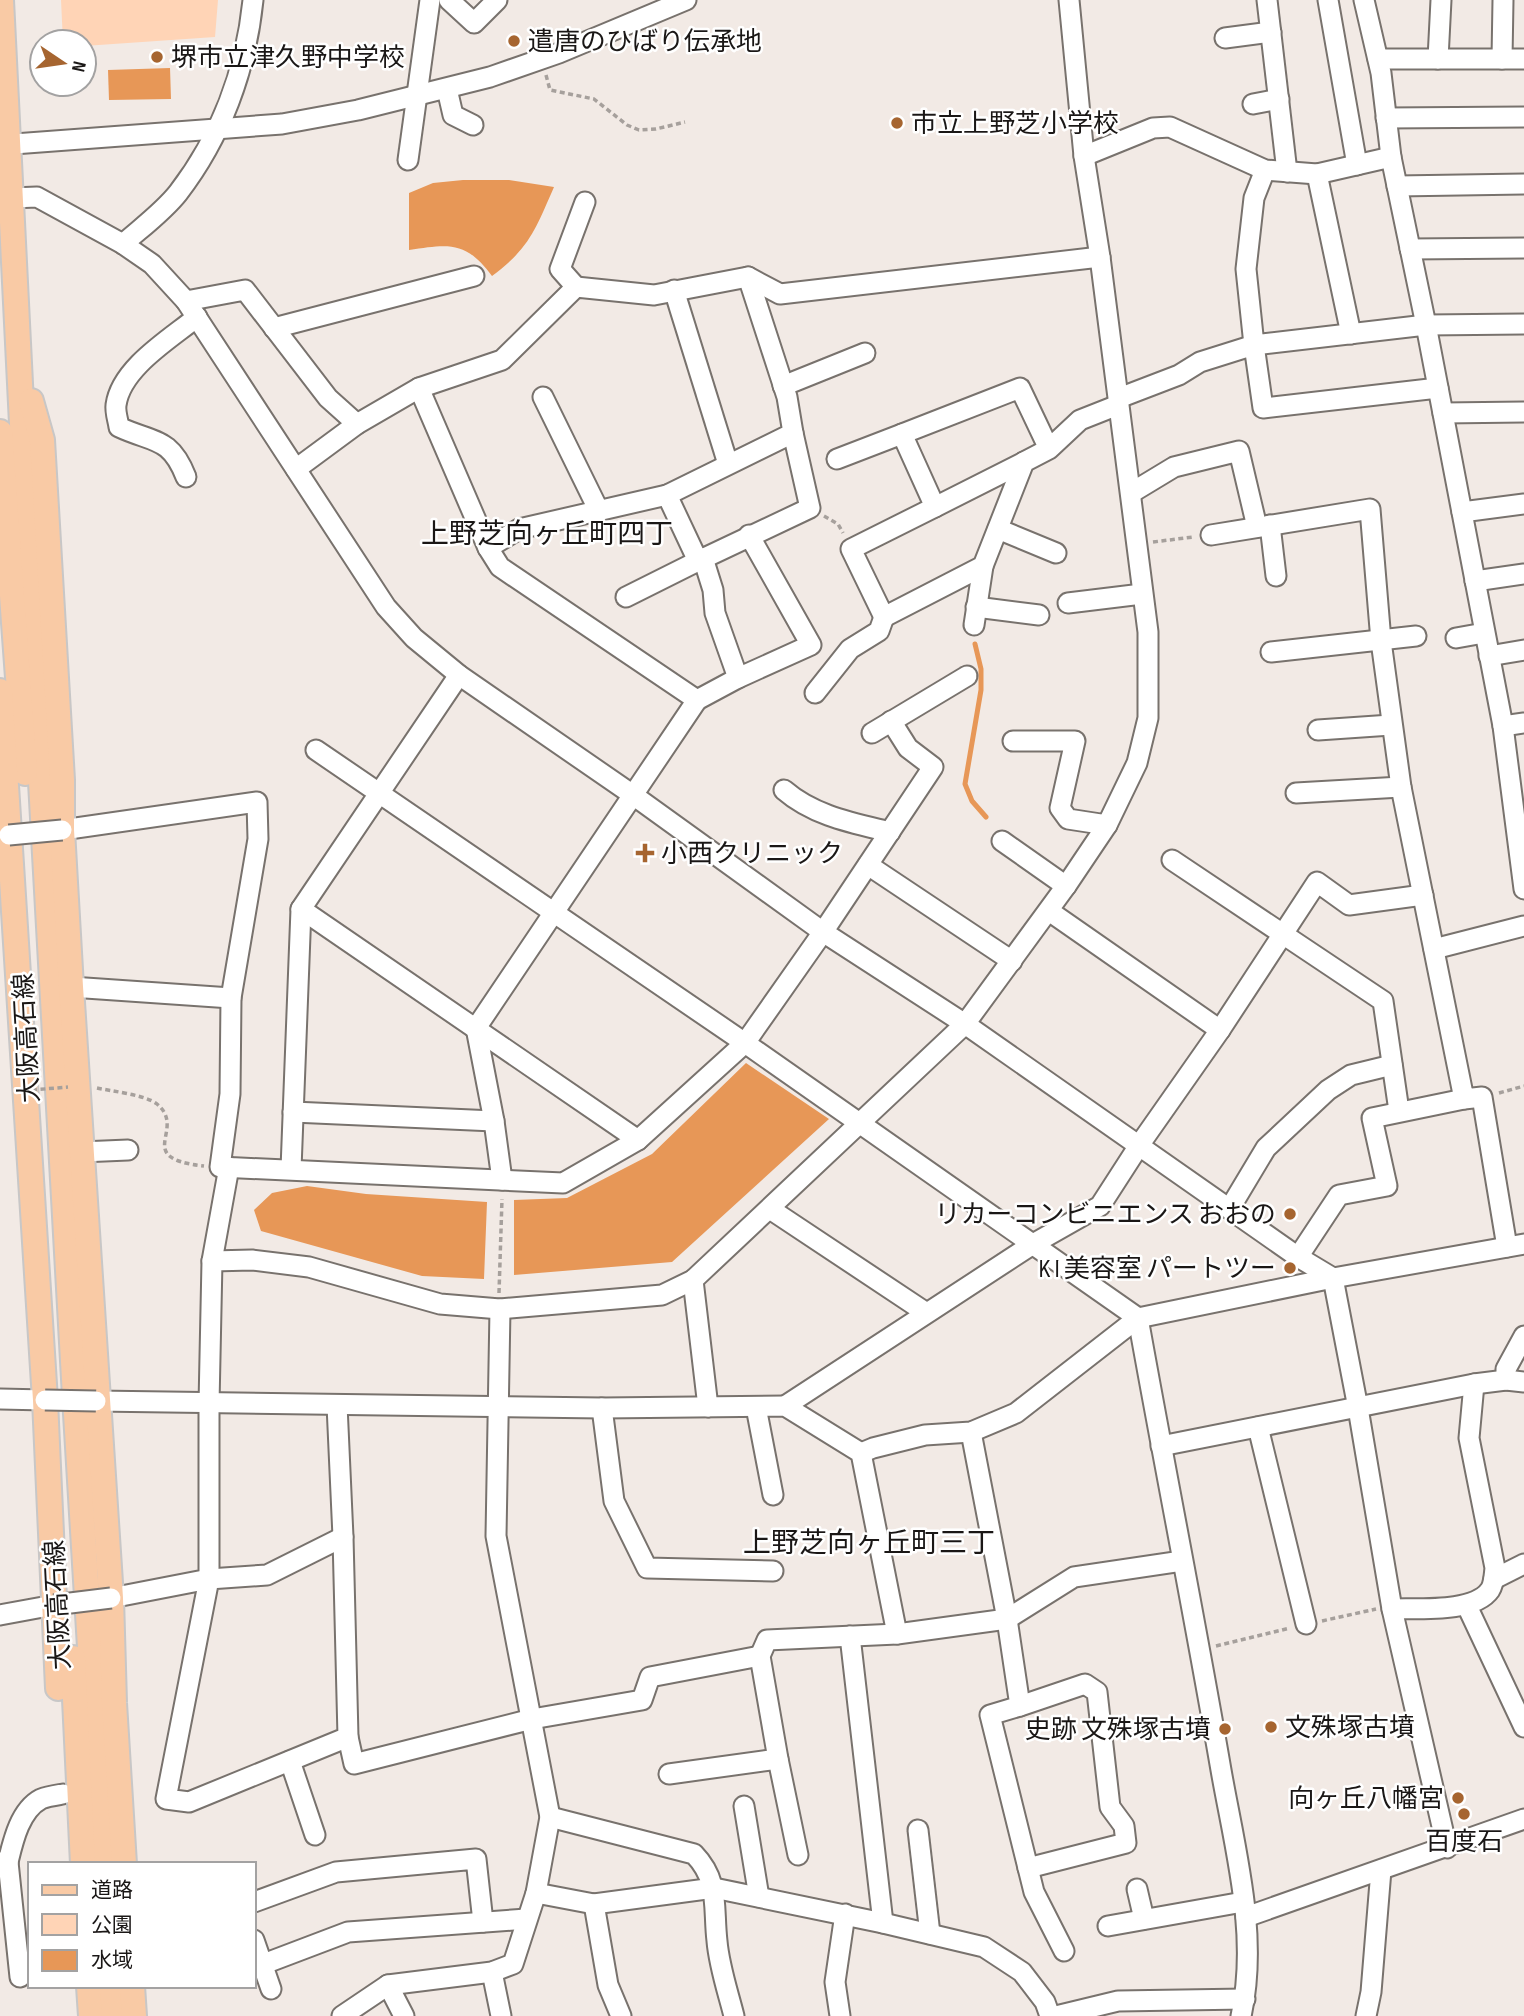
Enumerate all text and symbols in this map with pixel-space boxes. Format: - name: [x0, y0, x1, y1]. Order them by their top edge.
- place label: 遣唐のひばり伝承地: [528, 27, 762, 58]
- north arrow: [28, 28, 98, 98]
- marker: 遣唐のひばり伝承地: [506, 33, 522, 49]
- place label: 堺市立津久野中学校: [171, 43, 405, 74]
- marker: 堺市立津久野中学校: [149, 49, 165, 65]
- text: N: [66, 59, 90, 74]
- place label: 市立上野芝小学校: [911, 109, 1119, 140]
- marker: 市立上野芝小学校: [889, 115, 905, 131]
- district label: 上野芝向ヶ丘町四丁: [421, 518, 673, 551]
- place label: 小西クリニック: [661, 839, 843, 870]
- marker: 小西クリニック: [635, 843, 655, 863]
- street label: 大阪高石線: [9, 972, 46, 1104]
- place label: リカーコンビニエンス おおの: [934, 1200, 1276, 1231]
- marker: リカーコンビニエンス おおの: [1282, 1206, 1298, 1222]
- place label: K I 美容室 パートツー: [1039, 1254, 1276, 1285]
- marker: K I 美容室 パートツー: [1282, 1260, 1298, 1276]
- district label: 上野芝向ヶ丘町三丁: [743, 1527, 995, 1560]
- street label: 大阪高石線: [40, 1539, 77, 1671]
- place label: 文殊塚古墳: [1285, 1713, 1415, 1744]
- place label: 史跡 文殊塚古墳: [1025, 1715, 1211, 1746]
- marker: 文殊塚古墳: [1263, 1719, 1279, 1735]
- marker: 史跡 文殊塚古墳: [1217, 1721, 1233, 1737]
- place label: 向ヶ丘八幡宮: [1288, 1784, 1444, 1815]
- marker: 向ヶ丘八幡宮: [1450, 1790, 1466, 1806]
- marker: 百度石: [1456, 1806, 1472, 1822]
- place label: 百度石: [1425, 1827, 1503, 1858]
- legend: [28, 1862, 256, 1988]
- text: 道路: [91, 1878, 133, 1903]
- text: 公園: [91, 1913, 133, 1938]
- text: 水域: [91, 1948, 133, 1973]

